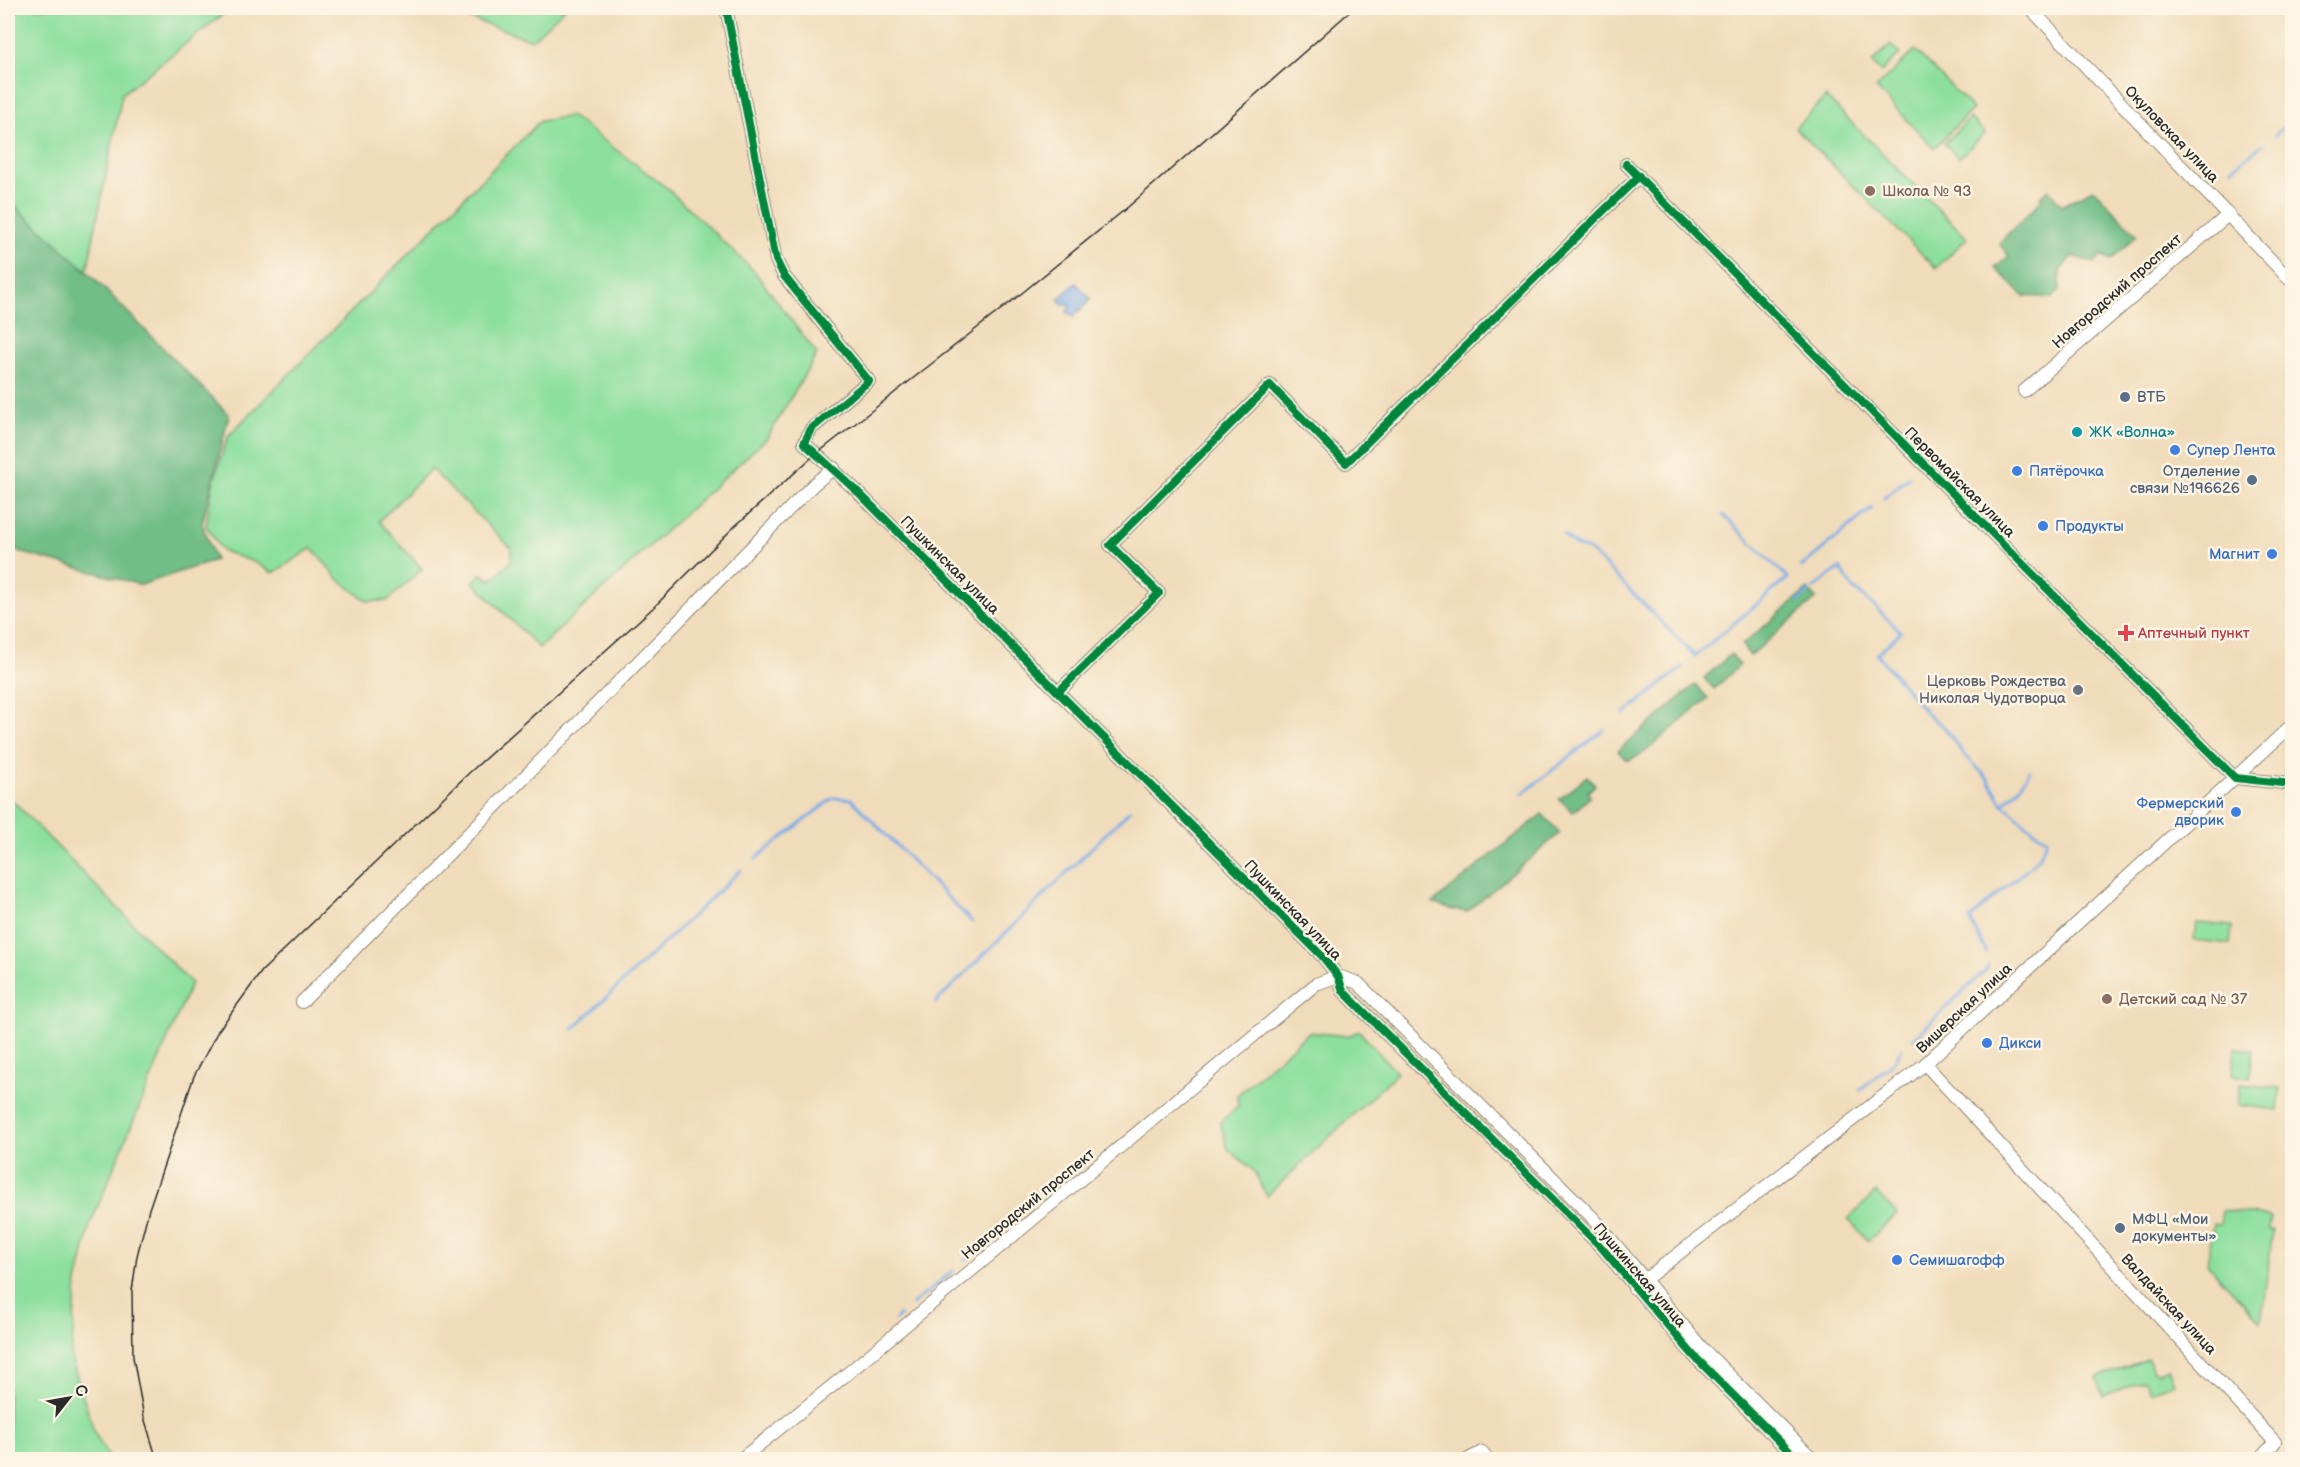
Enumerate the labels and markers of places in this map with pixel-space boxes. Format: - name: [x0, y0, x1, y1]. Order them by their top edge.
- place label: Школа № 93: [1882, 182, 1971, 201]
- marker: Школа № 93: [1863, 184, 1877, 198]
- place label: ВТБ: [2137, 388, 2166, 407]
- marker: ВТБ: [2118, 390, 2132, 404]
- place label: ЖК «Волна»: [2089, 423, 2175, 442]
- marker: ЖК «Волна»: [2070, 425, 2084, 439]
- place label: Супер Лента: [2187, 441, 2276, 460]
- marker: Супер Лента: [2168, 443, 2182, 457]
- place label: Пятёрочка: [2029, 462, 2104, 481]
- place label: Отделение связи №196626: [2130, 462, 2240, 498]
- marker: Пятёрочка: [2010, 464, 2024, 478]
- marker: Отделение связи №196626: [2245, 473, 2259, 487]
- place label: Продукты: [2055, 517, 2124, 536]
- marker: Продукты: [2036, 519, 2050, 533]
- place label: Магнит: [2209, 545, 2260, 564]
- marker: Магнит: [2265, 547, 2279, 561]
- place label: Аптечный пункт: [2137, 624, 2250, 643]
- marker: Аптечный пункт: [2119, 626, 2133, 640]
- place label: Церковь Рождества Николая Чудотворца: [1919, 672, 2066, 708]
- marker: Церковь Рождества Николая Чудотворца: [2071, 683, 2085, 697]
- place label: Фермерский дворик: [2137, 794, 2224, 830]
- marker: Фермерский дворик: [2229, 805, 2243, 819]
- place label: Детский сад № 37: [2119, 990, 2248, 1009]
- marker: Детский сад № 37: [2100, 992, 2114, 1006]
- place label: Дикси: [1999, 1034, 2041, 1053]
- marker: Дикси: [1980, 1036, 1994, 1050]
- place label: МФЦ «Мои документы»: [2132, 1210, 2217, 1246]
- marker: МФЦ «Мои документы»: [2113, 1221, 2127, 1235]
- place label: Семишагофф: [1909, 1251, 2005, 1270]
- marker: Семишагофф: [1890, 1253, 1904, 1267]

